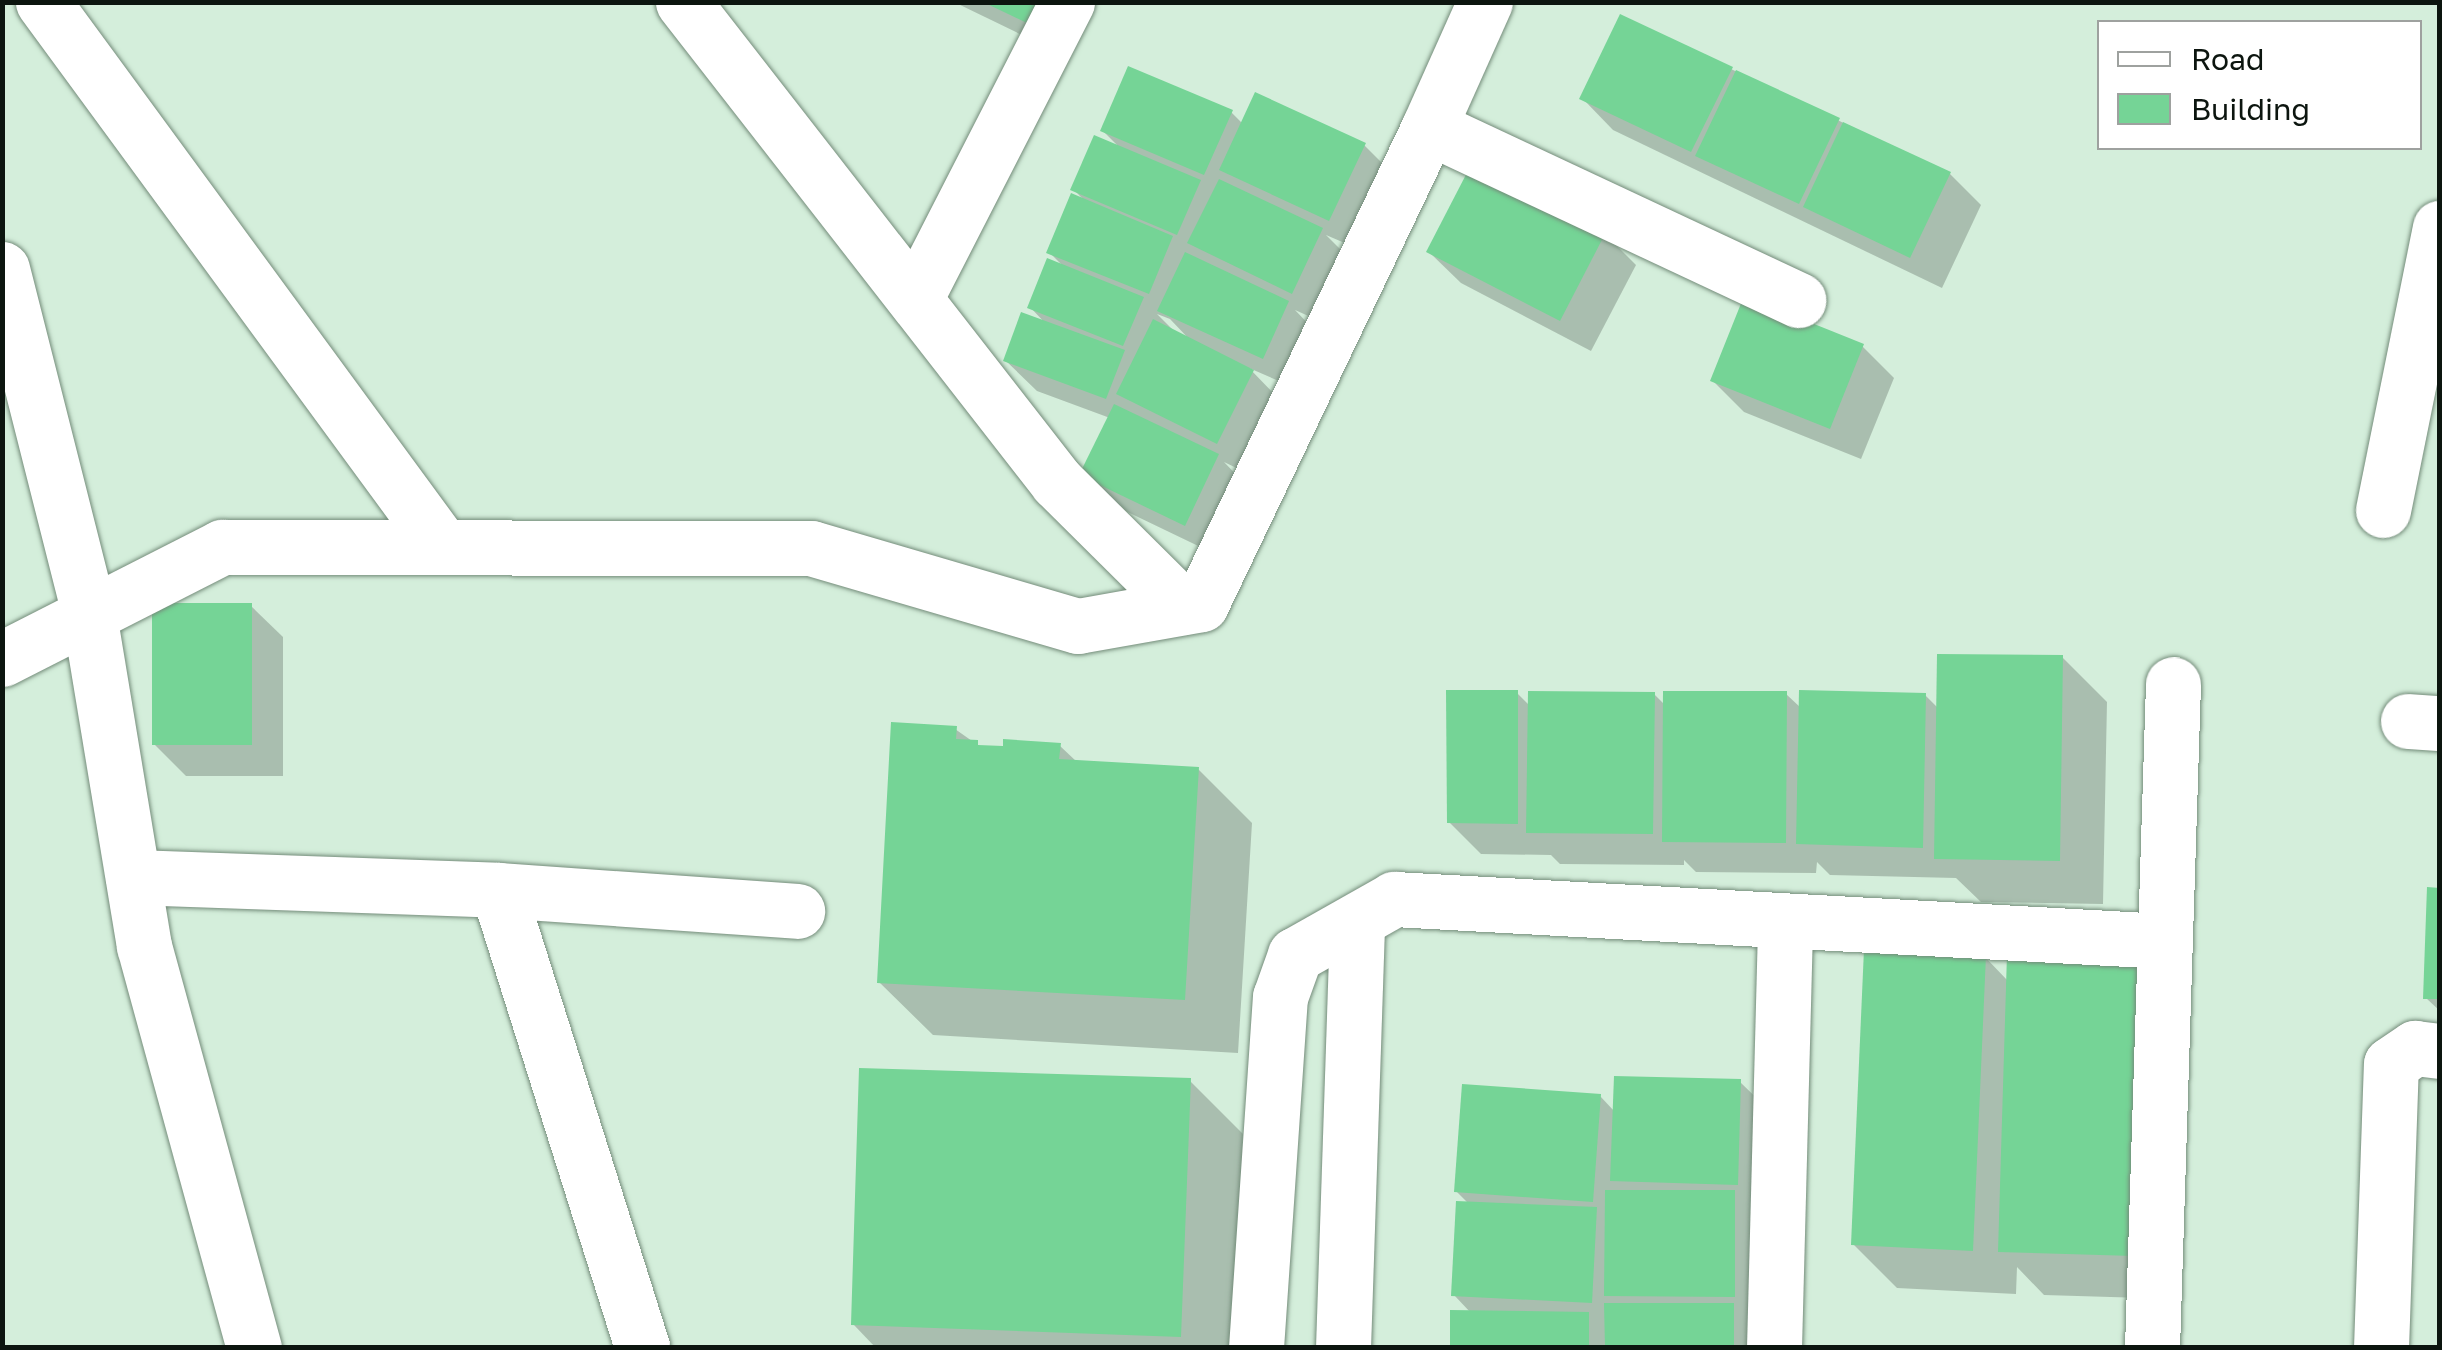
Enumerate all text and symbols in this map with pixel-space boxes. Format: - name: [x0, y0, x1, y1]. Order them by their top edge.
- legend: [2097, 20, 2422, 150]
- text: Road: [2191, 41, 2265, 77]
- text: Building: [2191, 91, 2310, 127]

